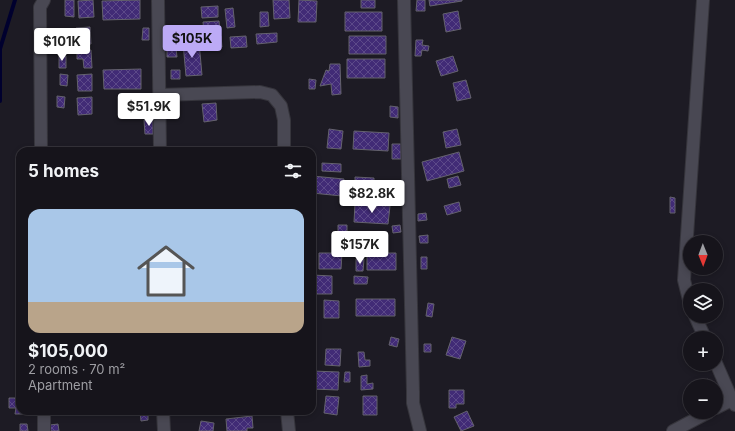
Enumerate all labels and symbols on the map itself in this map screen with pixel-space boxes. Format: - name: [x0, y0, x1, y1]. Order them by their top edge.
- pin: $105K: [164, 25, 220, 59]
- pin: $101K: [34, 28, 90, 62]
- pin: $51.9K: [116, 93, 182, 127]
- pin: $82.8K: [339, 180, 405, 214]
- pin: $157K: [332, 231, 388, 265]
- north arrow: [683, 235, 723, 275]

